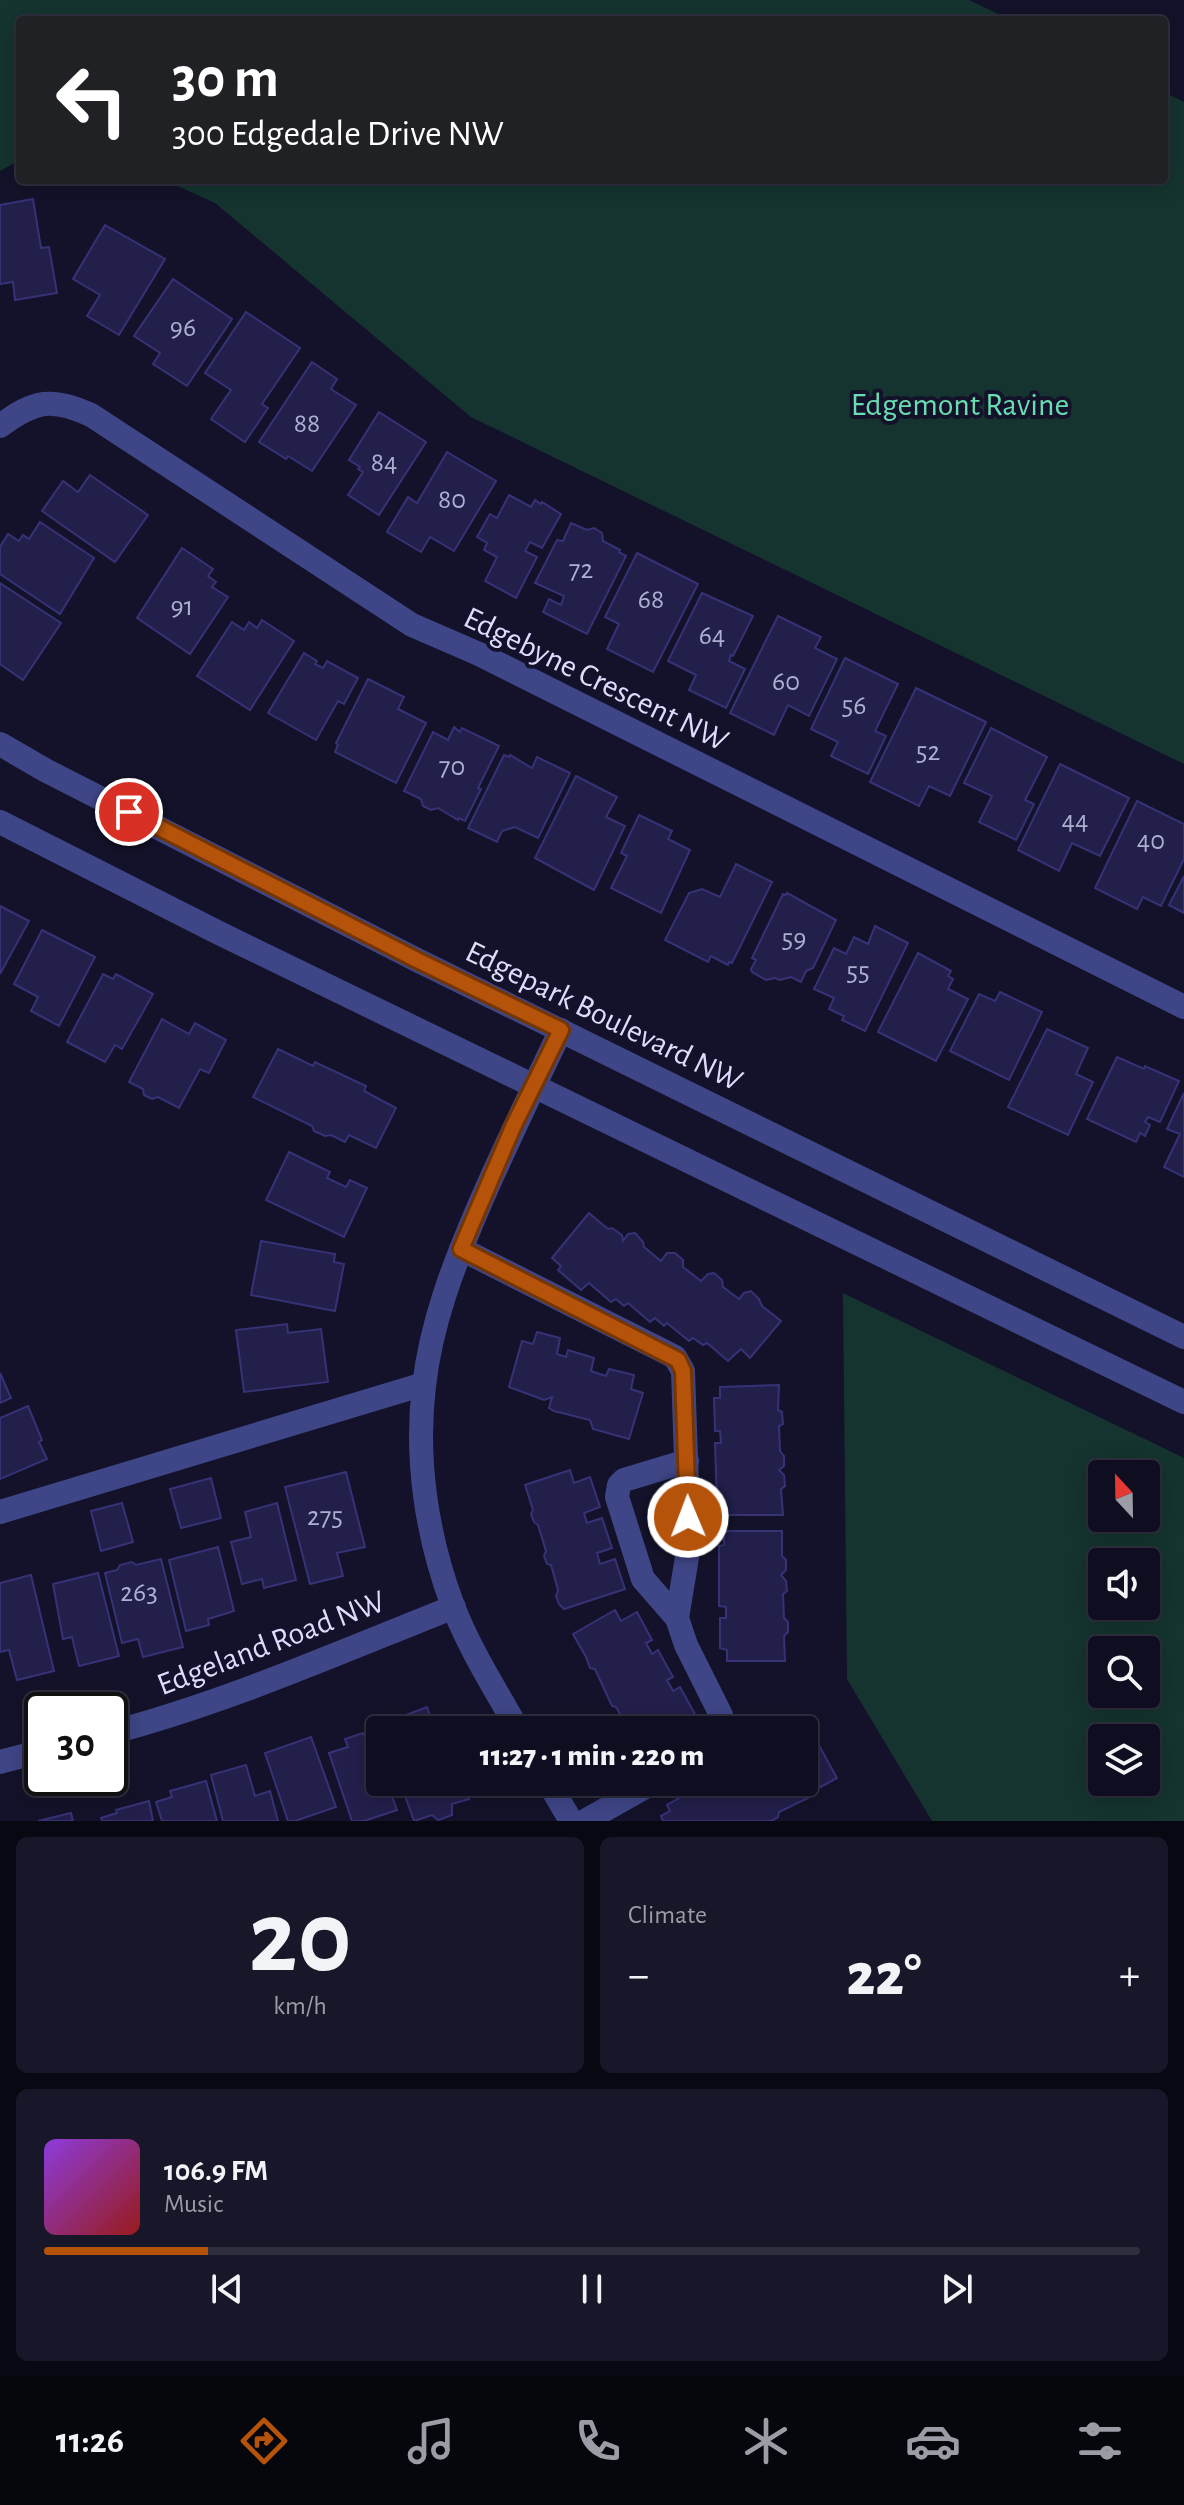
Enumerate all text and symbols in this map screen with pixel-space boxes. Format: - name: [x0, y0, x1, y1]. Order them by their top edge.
- icon: left: [40, 48, 144, 152]
- text: 30 m: [172, 51, 279, 107]
- text: 300 Edgedale Drive NW: [172, 116, 504, 152]
- house number: 96: [170, 314, 196, 342]
- park label: Edgemont Ravine: [851, 389, 1069, 421]
- house number: 88: [294, 410, 320, 438]
- house number: 84: [371, 449, 397, 477]
- house number: 80: [438, 486, 466, 514]
- house number: 72: [569, 556, 593, 584]
- house number: 68: [638, 586, 664, 614]
- house number: 91: [171, 593, 193, 621]
- street label: Edgebyne Crescent NW: [459, 601, 734, 757]
- house number: 64: [699, 622, 725, 650]
- house number: 60: [772, 668, 800, 696]
- house number: 56: [842, 692, 866, 720]
- house number: 52: [916, 738, 940, 766]
- house number: 70: [439, 753, 465, 781]
- pin: [95, 778, 163, 846]
- icon: arrive: [107, 790, 151, 834]
- house number: 44: [1062, 807, 1088, 835]
- house number: 40: [1137, 827, 1165, 855]
- house number: 59: [782, 925, 806, 953]
- street label: Edgepark Boulevard NW: [461, 935, 748, 1097]
- house number: 55: [846, 958, 870, 986]
- north arrow: [1088, 1460, 1160, 1532]
- map controls: [1088, 1460, 1160, 1796]
- position arrow: [646, 1475, 730, 1559]
- house number: 275: [307, 1503, 343, 1531]
- button: sound: [1088, 1548, 1160, 1620]
- house number: 263: [120, 1579, 158, 1607]
- street label: Edgeland Road NW: [153, 1585, 390, 1701]
- button: search: [1088, 1636, 1160, 1708]
- speed limit sign: 30: [24, 1692, 128, 1796]
- button: layers: [1088, 1724, 1160, 1796]
- text: 11:27 · 1 min · 220 m: [480, 1741, 704, 1771]
- text: 20: [248, 1887, 352, 1991]
- text: Climate: [628, 1902, 707, 1928]
- text: 22°: [847, 1946, 922, 2006]
- text: −: [628, 1954, 649, 1998]
- text: +: [1119, 1954, 1140, 1998]
- text: km/h: [273, 1993, 327, 2019]
- text: 106.9 FM: [164, 2156, 268, 2186]
- text: Music: [164, 2191, 223, 2217]
- icon: previous: [205, 2267, 249, 2311]
- icon: pause: [570, 2267, 614, 2311]
- icon: next: [935, 2267, 979, 2311]
- icon: directions: [236, 2413, 292, 2469]
- icon: music: [403, 2413, 459, 2469]
- icon: phone: [570, 2413, 626, 2469]
- icon: climate: [738, 2413, 794, 2469]
- icon: car: [905, 2413, 961, 2469]
- icon: filters: [1072, 2413, 1128, 2469]
- text: 11:26: [56, 2423, 124, 2459]

